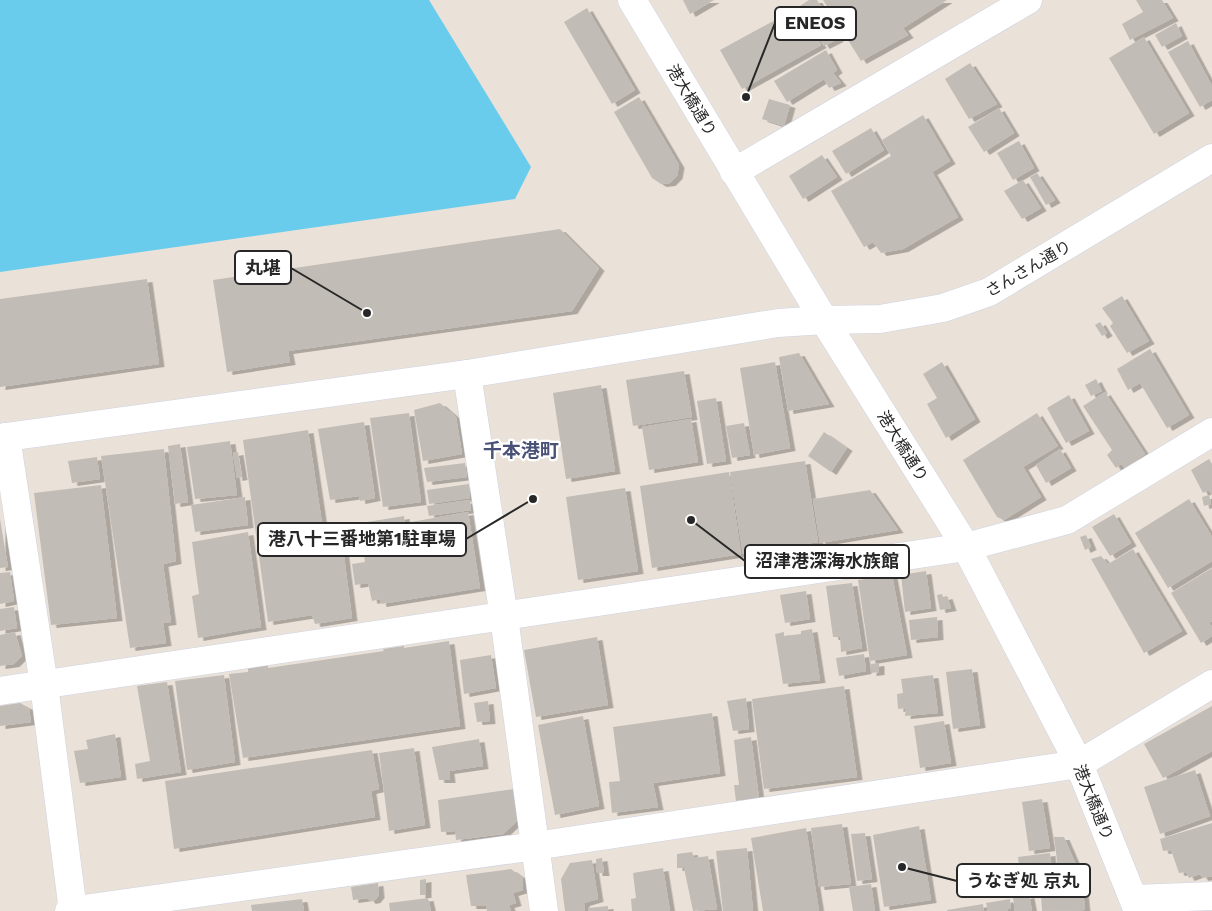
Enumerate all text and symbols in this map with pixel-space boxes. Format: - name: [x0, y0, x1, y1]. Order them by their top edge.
- callout: ENEOS: [775, 7, 856, 40]
- text: ENEOS: [785, 12, 846, 33]
- street label: 港大橋通り: [663, 61, 720, 139]
- street label: さんさん通り: [982, 236, 1075, 301]
- callout: 丸堪: [235, 251, 291, 284]
- text: 丸堪: [245, 257, 281, 278]
- street label: 港大橋通り: [873, 407, 932, 485]
- district label: 千本港町: [483, 439, 559, 462]
- callout: 港八十三番地第1駐車場: [258, 523, 466, 556]
- text: 港八十三番地第1駐車場: [268, 528, 456, 549]
- callout: 沼津港深海水族館: [745, 545, 909, 578]
- text: 沼津港深海水族館: [755, 550, 899, 571]
- street label: 港大橋通り: [1070, 762, 1117, 843]
- callout: うなぎ処 京丸: [957, 864, 1090, 897]
- text: うなぎ処 京丸: [966, 870, 1080, 891]

